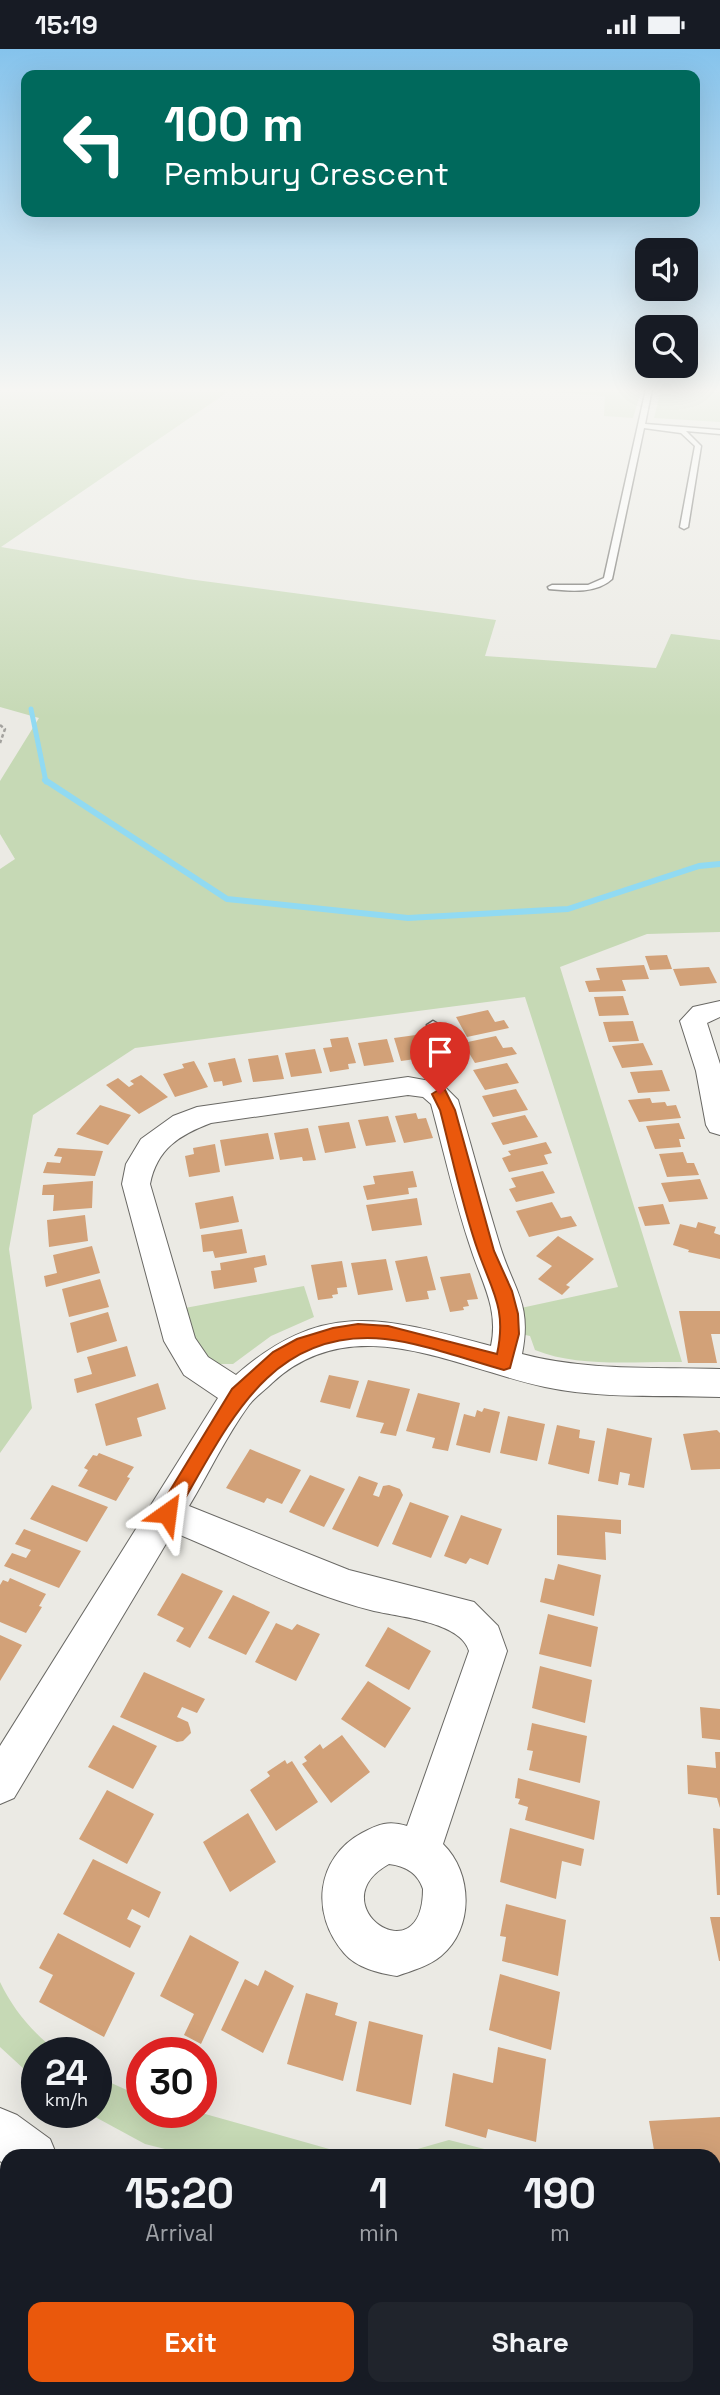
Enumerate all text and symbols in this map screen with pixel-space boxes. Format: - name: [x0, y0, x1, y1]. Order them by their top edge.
- text: 15:19: [35, 8, 98, 42]
- text: 100 m: [164, 93, 304, 155]
- icon: left: [49, 98, 140, 189]
- text: Pembury Crescent: [164, 154, 449, 194]
- map controls: [635, 238, 698, 378]
- button: sound: [635, 238, 698, 301]
- button: search: [635, 315, 698, 378]
- pin: [410, 1022, 470, 1094]
- icon: arrive: [421, 1033, 459, 1071]
- position arrow: [130, 1476, 204, 1550]
- speed limit sign: 30: [126, 2037, 217, 2128]
- text: 24: [45, 2051, 88, 2095]
- text: km/h: [45, 2088, 88, 2111]
- text: 15:20: [125, 2167, 234, 2220]
- text: 1: [369, 2167, 388, 2220]
- text: 190: [524, 2167, 596, 2220]
- text: Arrival: [145, 2218, 214, 2248]
- text: min: [359, 2218, 399, 2248]
- text: m: [550, 2218, 570, 2248]
- button: Exit: [28, 2302, 354, 2382]
- button: Share: [368, 2302, 693, 2382]

